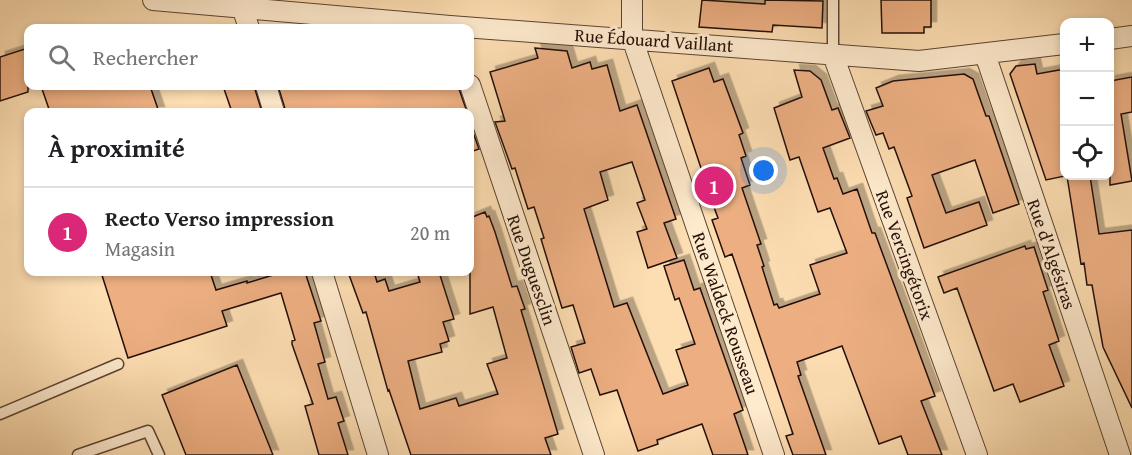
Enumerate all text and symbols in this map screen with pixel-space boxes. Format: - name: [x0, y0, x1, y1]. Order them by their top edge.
- map controls: [1060, 18, 1114, 180]
- button: +: [1060, 18, 1114, 72]
- street label: Rue Édouard Vaillant: [574, 21, 735, 59]
- search box: [24, 24, 474, 90]
- icon: search: [45, 41, 78, 74]
- text: Rechercher: [93, 41, 198, 73]
- button: −: [1060, 72, 1114, 126]
- button: locate: [1060, 126, 1114, 180]
- text: À proximité: [48, 128, 185, 167]
- your location: [749, 156, 778, 185]
- pin: 1: [694, 164, 734, 208]
- street label: Rue Vercingétorix: [869, 186, 941, 325]
- street label: Rue d'Algésiras: [1020, 195, 1084, 313]
- text: Recto Verso impression: [105, 202, 334, 234]
- street label: Rue Duguesclin: [500, 211, 564, 329]
- text: 1: [62, 218, 73, 247]
- text: 20 m: [410, 218, 450, 247]
- street label: Rue Waldeck Rousseau: [686, 228, 766, 398]
- text: Magasin: [105, 234, 175, 263]

